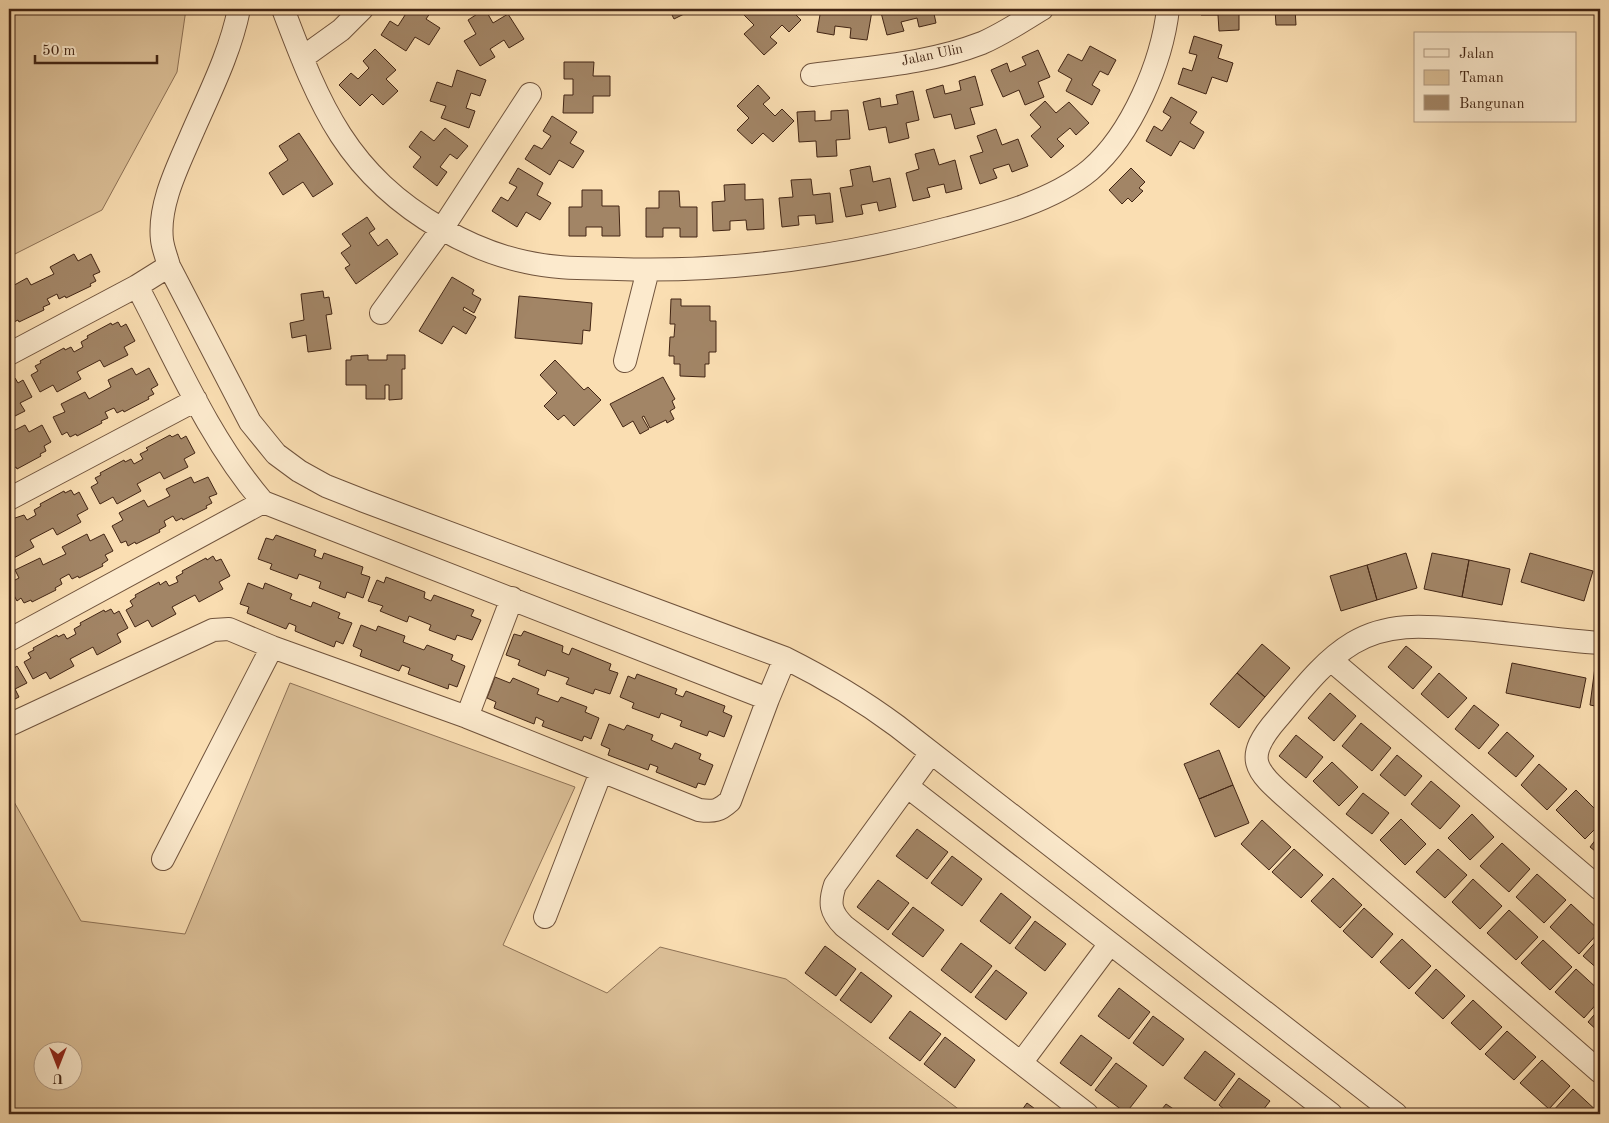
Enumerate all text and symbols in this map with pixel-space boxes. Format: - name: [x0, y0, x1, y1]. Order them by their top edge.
- scale bar: [35, 32, 158, 64]
- legend: [1414, 32, 1576, 122]
- street label: Jalan Ulin: [900, 42, 965, 68]
- text: 50 m: [42, 44, 76, 59]
- text: Jalan: [1459, 47, 1494, 62]
- text: Taman: [1459, 71, 1504, 86]
- text: Bangunan: [1459, 97, 1525, 112]
- north arrow: [32, 1040, 82, 1090]
- text: U: [52, 1071, 64, 1085]

